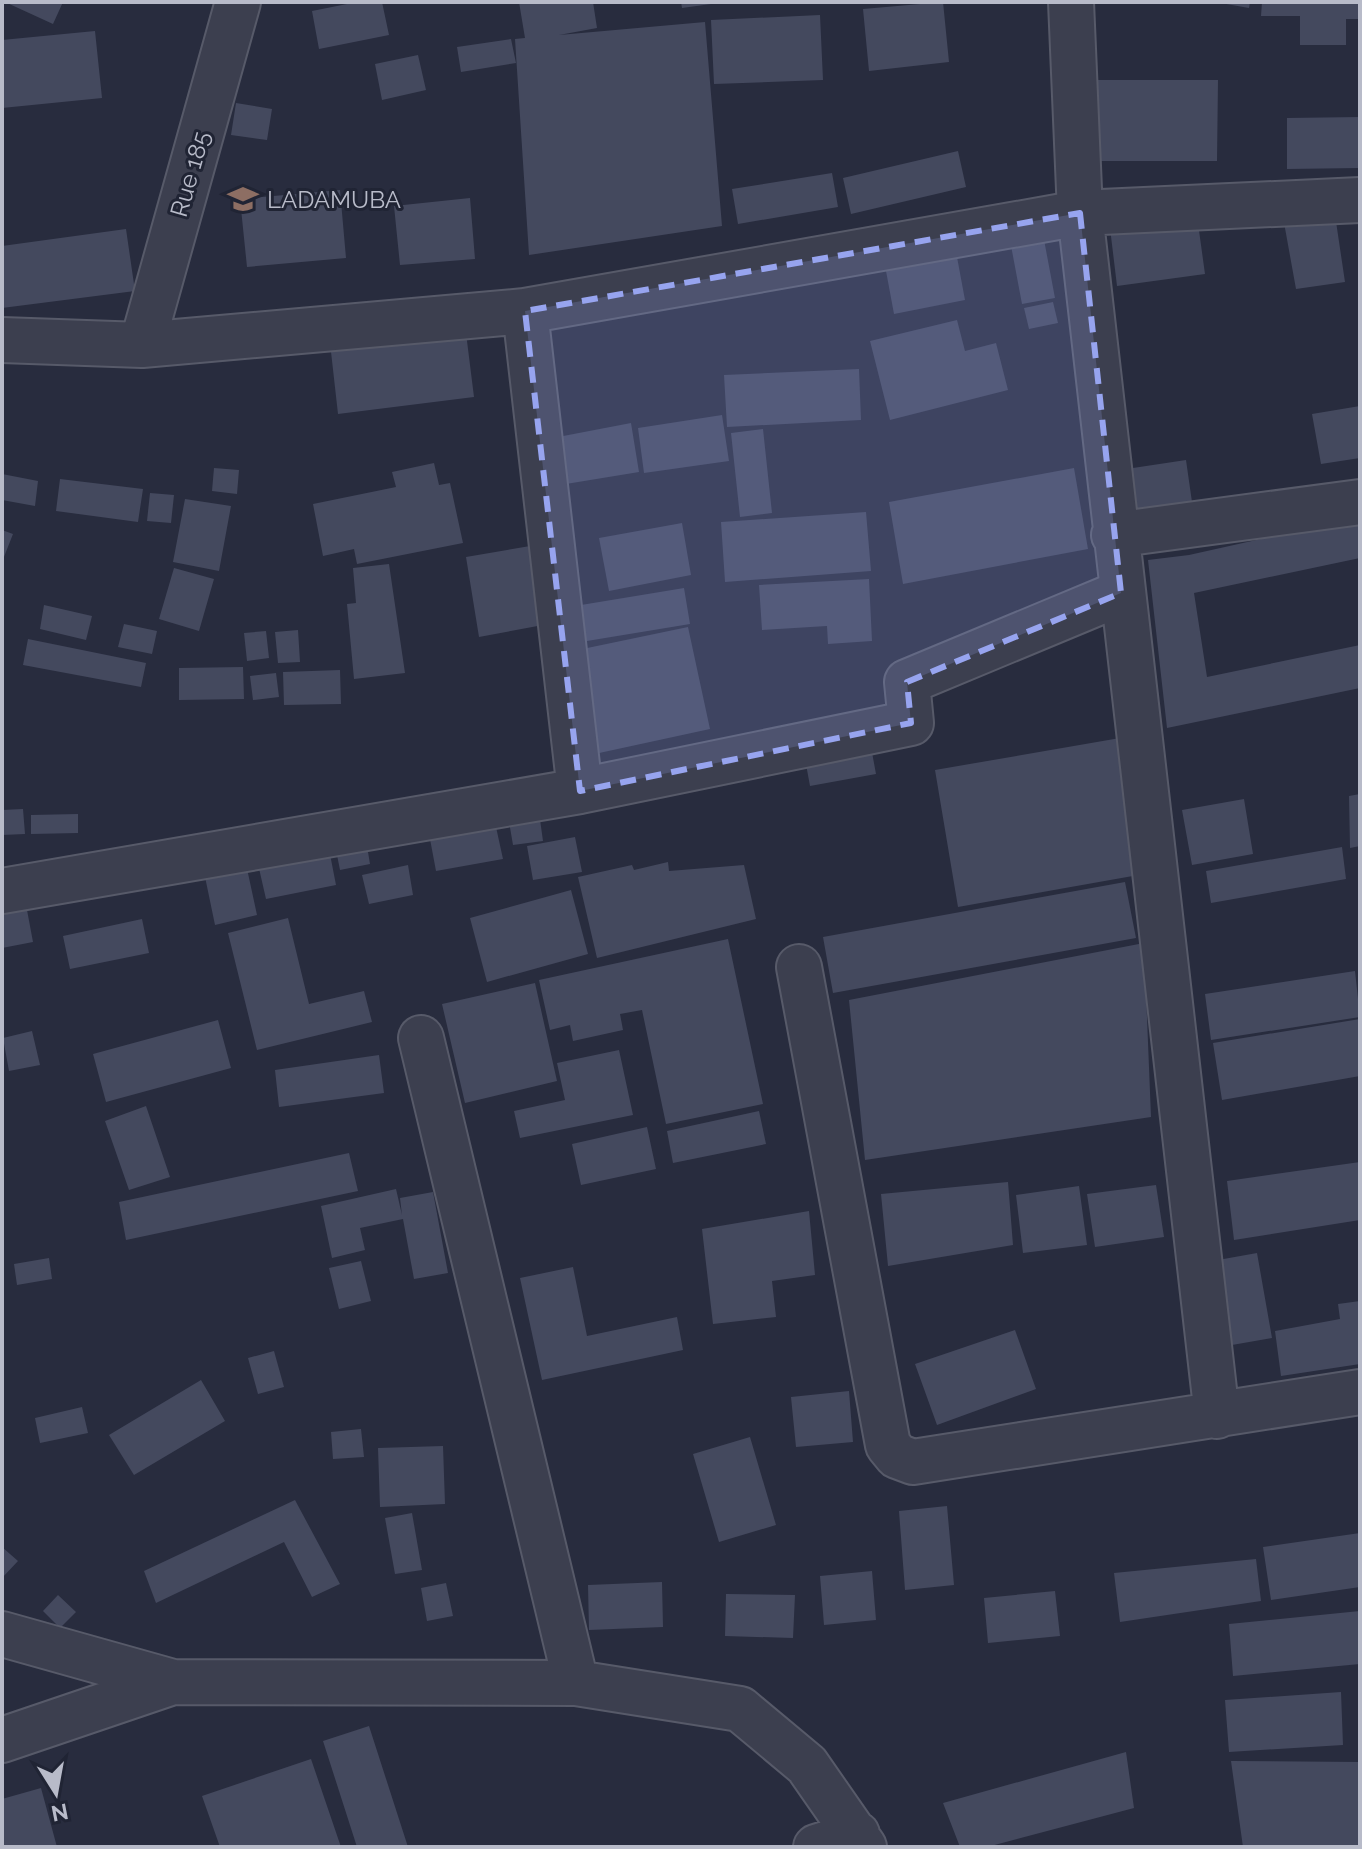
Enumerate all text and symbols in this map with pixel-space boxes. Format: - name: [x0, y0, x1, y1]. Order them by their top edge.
- street label: Rue 185: [164, 128, 216, 220]
- school or university icon: LADAMUBA: [226, 182, 260, 216]
- place label: LADAMUBA: [267, 185, 401, 214]
- north arrow: [16, 1753, 96, 1833]
- text: N: [49, 1798, 71, 1827]

